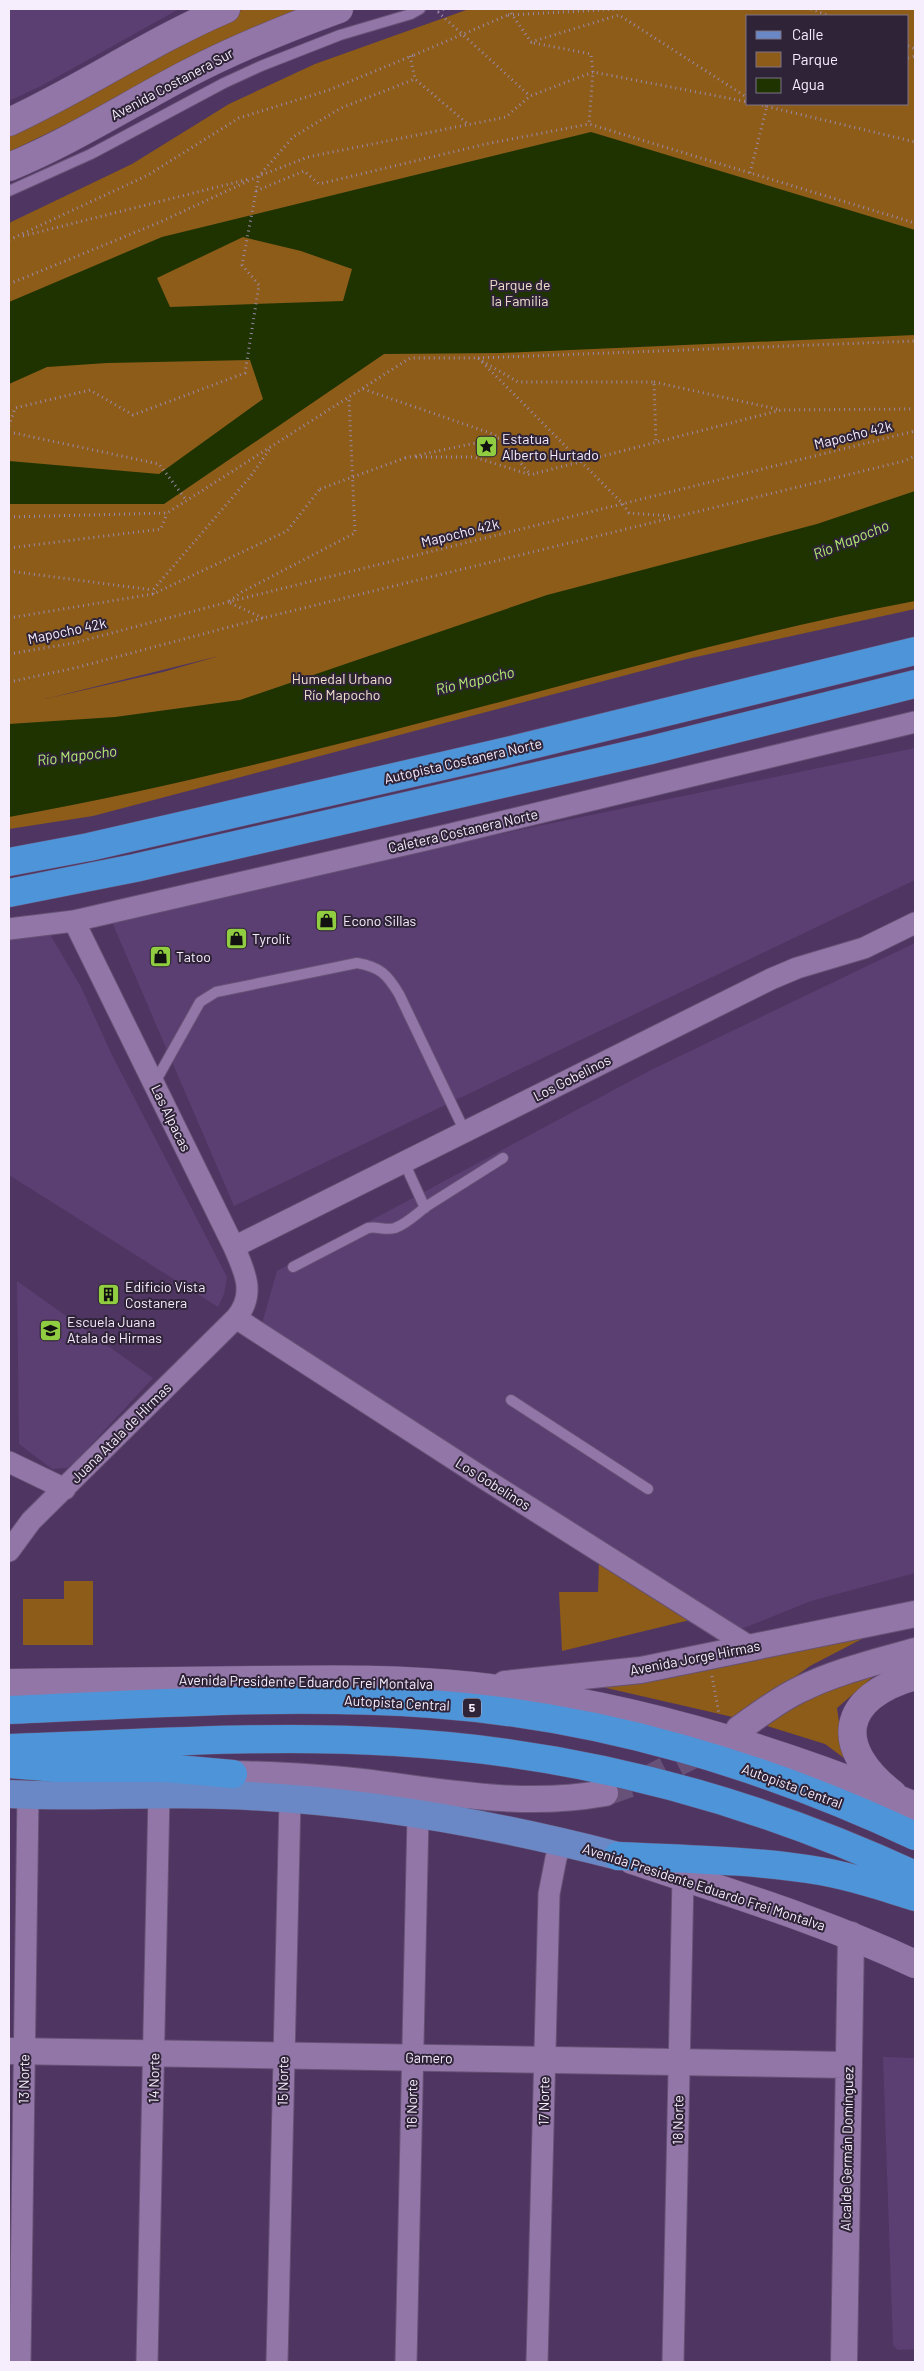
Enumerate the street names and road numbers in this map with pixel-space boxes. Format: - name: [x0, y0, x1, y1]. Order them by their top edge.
- street label: Avenida Costanera Sur: [108, 44, 236, 123]
- street label: Mapocho 42k: [812, 417, 894, 452]
- street label: Mapocho 42k: [419, 515, 501, 550]
- street label: Mapocho 42k: [26, 614, 108, 647]
- street label: Autopista Costanera Norte: [382, 734, 543, 787]
- street label: Caletera Costanera Norte: [386, 805, 539, 856]
- street label: Los Gobelinos: [530, 1051, 614, 1104]
- street label: Las Alpacas: [148, 1082, 195, 1154]
- street label: Juana Atala de Hirmas: [67, 1379, 175, 1486]
- street label: Los Gobelinos: [453, 1454, 534, 1513]
- street label: Avenida Jorge Hirmas: [628, 1636, 762, 1678]
- street label: Avenida Presidente Eduardo Frei Montalva: [179, 1671, 433, 1692]
- street label: Autopista Central: [344, 1691, 450, 1714]
- road number: 5: [463, 1699, 481, 1718]
- street label: Autopista Central: [740, 1759, 845, 1812]
- street label: Avenida Presidente Eduardo Frei Montalva: [581, 1839, 828, 1934]
- street label: Gamero: [405, 2049, 453, 2066]
- street label: 14 Norte: [145, 2053, 162, 2103]
- street label: 13 Norte: [15, 2054, 32, 2104]
- street label: 15 Norte: [274, 2056, 291, 2106]
- street label: Alcalde Germán Domínguez: [837, 2067, 856, 2231]
- street label: 17 Norte: [535, 2076, 552, 2126]
- street label: 16 Norte: [403, 2079, 420, 2129]
- street label: 18 Norte: [669, 2095, 686, 2145]

